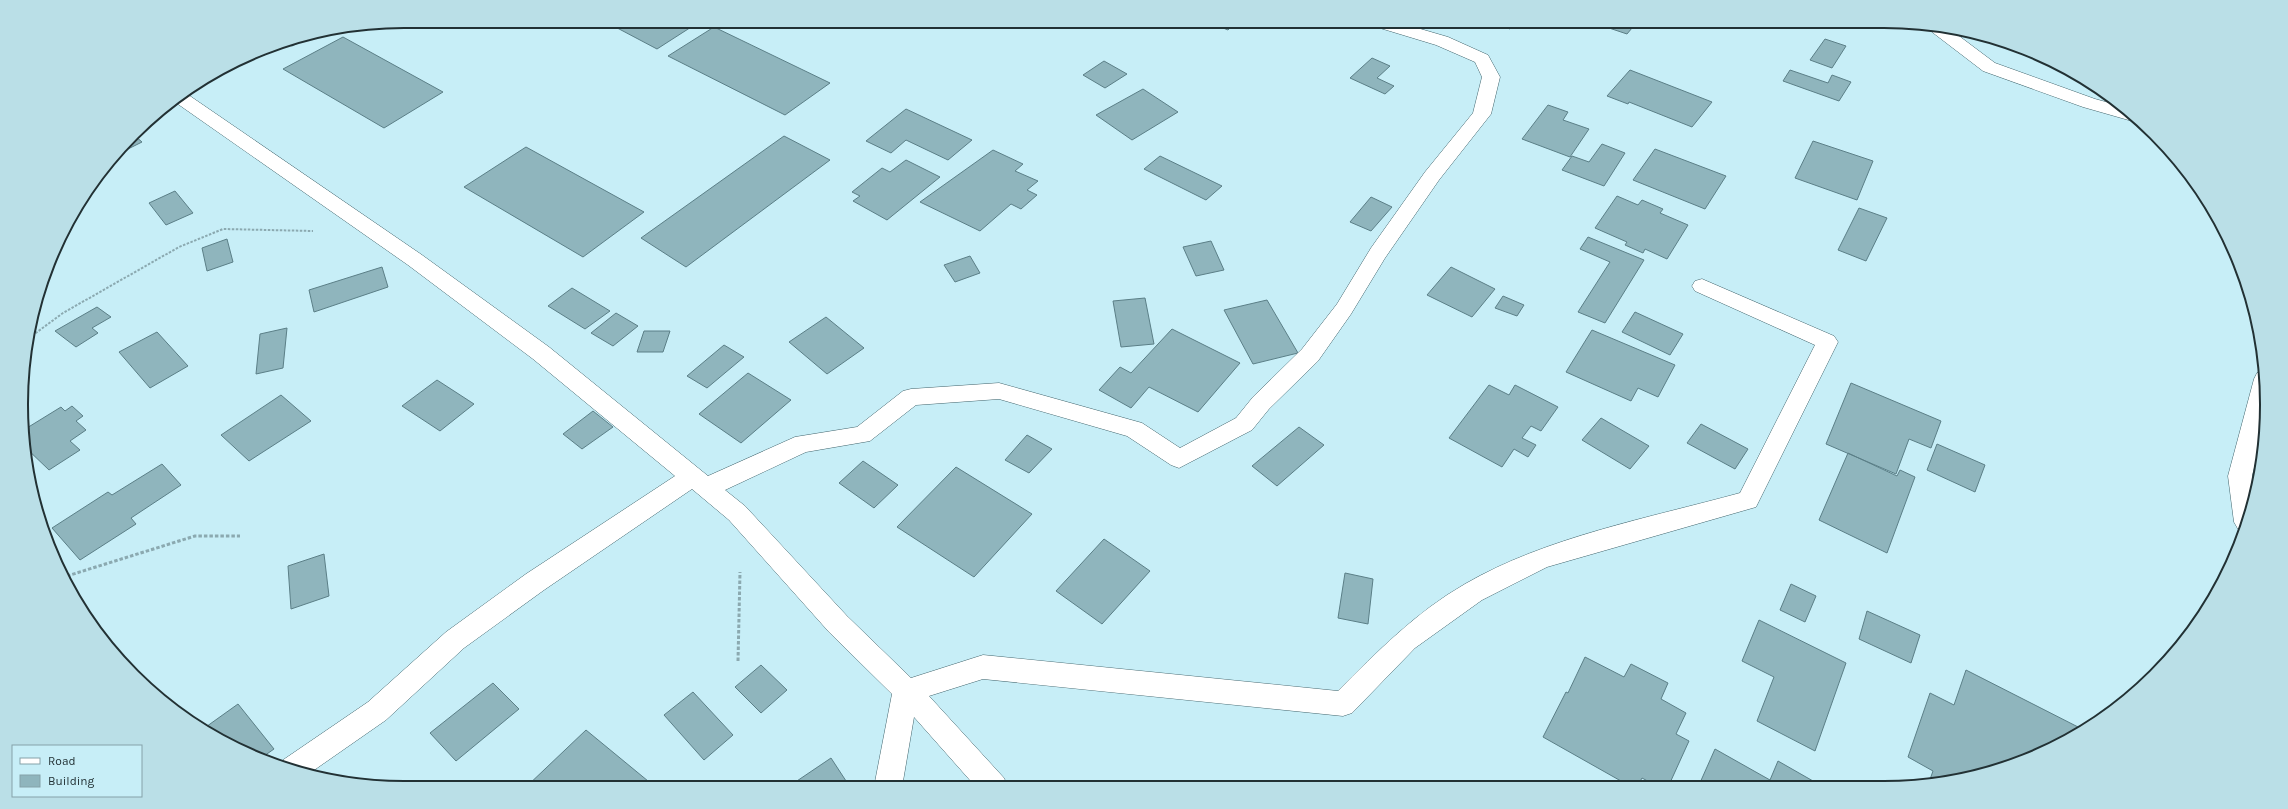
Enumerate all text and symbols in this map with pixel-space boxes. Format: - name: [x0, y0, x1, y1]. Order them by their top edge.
- legend: [12, 745, 142, 797]
- text: Road: [48, 754, 76, 768]
- text: Building: [48, 774, 95, 788]

